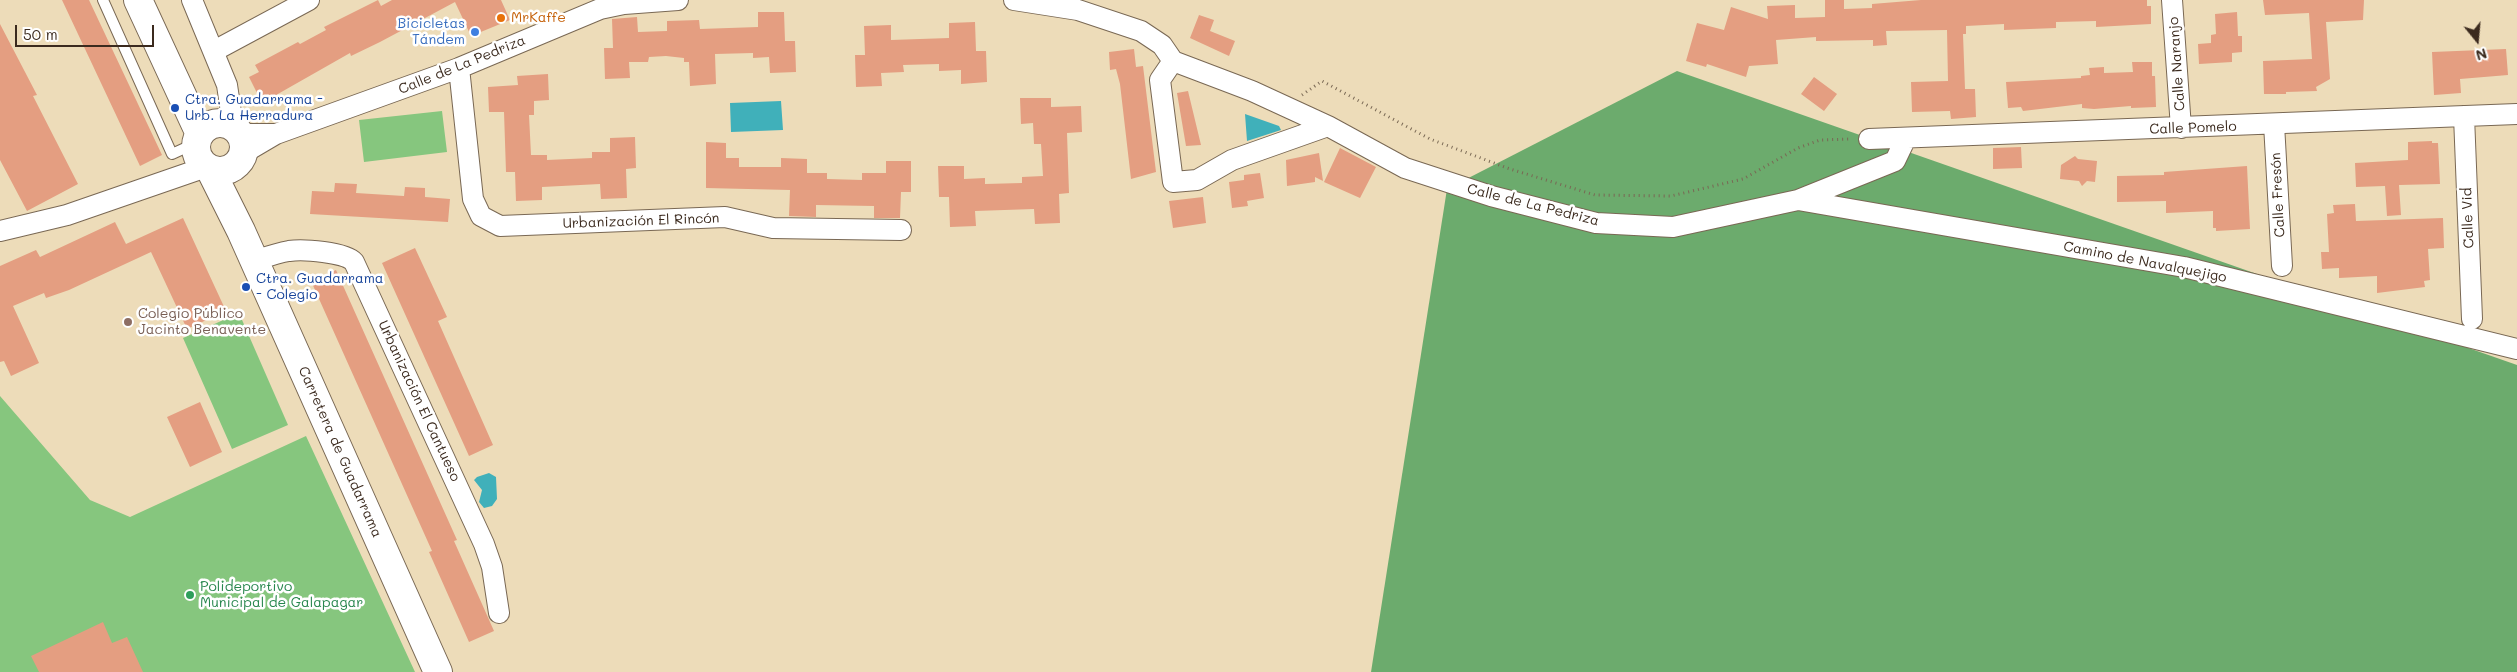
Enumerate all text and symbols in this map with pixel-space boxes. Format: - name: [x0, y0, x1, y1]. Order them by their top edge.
- place label: MrKaffe: [511, 10, 566, 26]
- marker: MrKaffe: [495, 12, 507, 24]
- scale bar: [18, 15, 156, 47]
- north arrow: [2452, 15, 2502, 65]
- place label: Bicicletas Tándem: [397, 16, 465, 48]
- street label: Calle Naranjo: [2165, 16, 2189, 112]
- text: 50 m: [23, 24, 58, 44]
- marker: Bicicletas Tándem: [469, 26, 481, 38]
- street label: Calle de La Pedriza: [396, 32, 528, 98]
- text: N: [2474, 44, 2489, 65]
- place label: Ctra. Guadarrama - Urb. La Herradura: [185, 92, 323, 124]
- marker: Ctra. Guadarrama - Urb. La Herradura: [169, 102, 181, 114]
- street label: Calle Pomelo: [2149, 118, 2237, 138]
- street label: Calle Fresón: [2267, 152, 2289, 238]
- street label: Calle de La Pedriza: [1465, 180, 1601, 230]
- street label: Calle Vid: [2459, 187, 2477, 249]
- street label: Urbanización El Rincón: [562, 210, 720, 232]
- street label: Camino de Navalquejigo: [2062, 238, 2228, 286]
- place label: Ctra. Guadarrama - Colegio: [256, 271, 384, 304]
- marker: Ctra. Guadarrama - Colegio: [240, 281, 252, 293]
- place label: Colegio Público Jacinto Benavente: [138, 306, 266, 338]
- marker: Colegio Público Jacinto Benavente: [122, 316, 134, 328]
- street label: Urbanización El Cantueso: [374, 318, 464, 484]
- street label: Carretera de Guadarrama: [295, 364, 385, 540]
- place label: Polideportivo Municipal de Galapagar: [200, 579, 363, 612]
- marker: Polideportivo Municipal de Galapagar: [184, 589, 196, 601]

